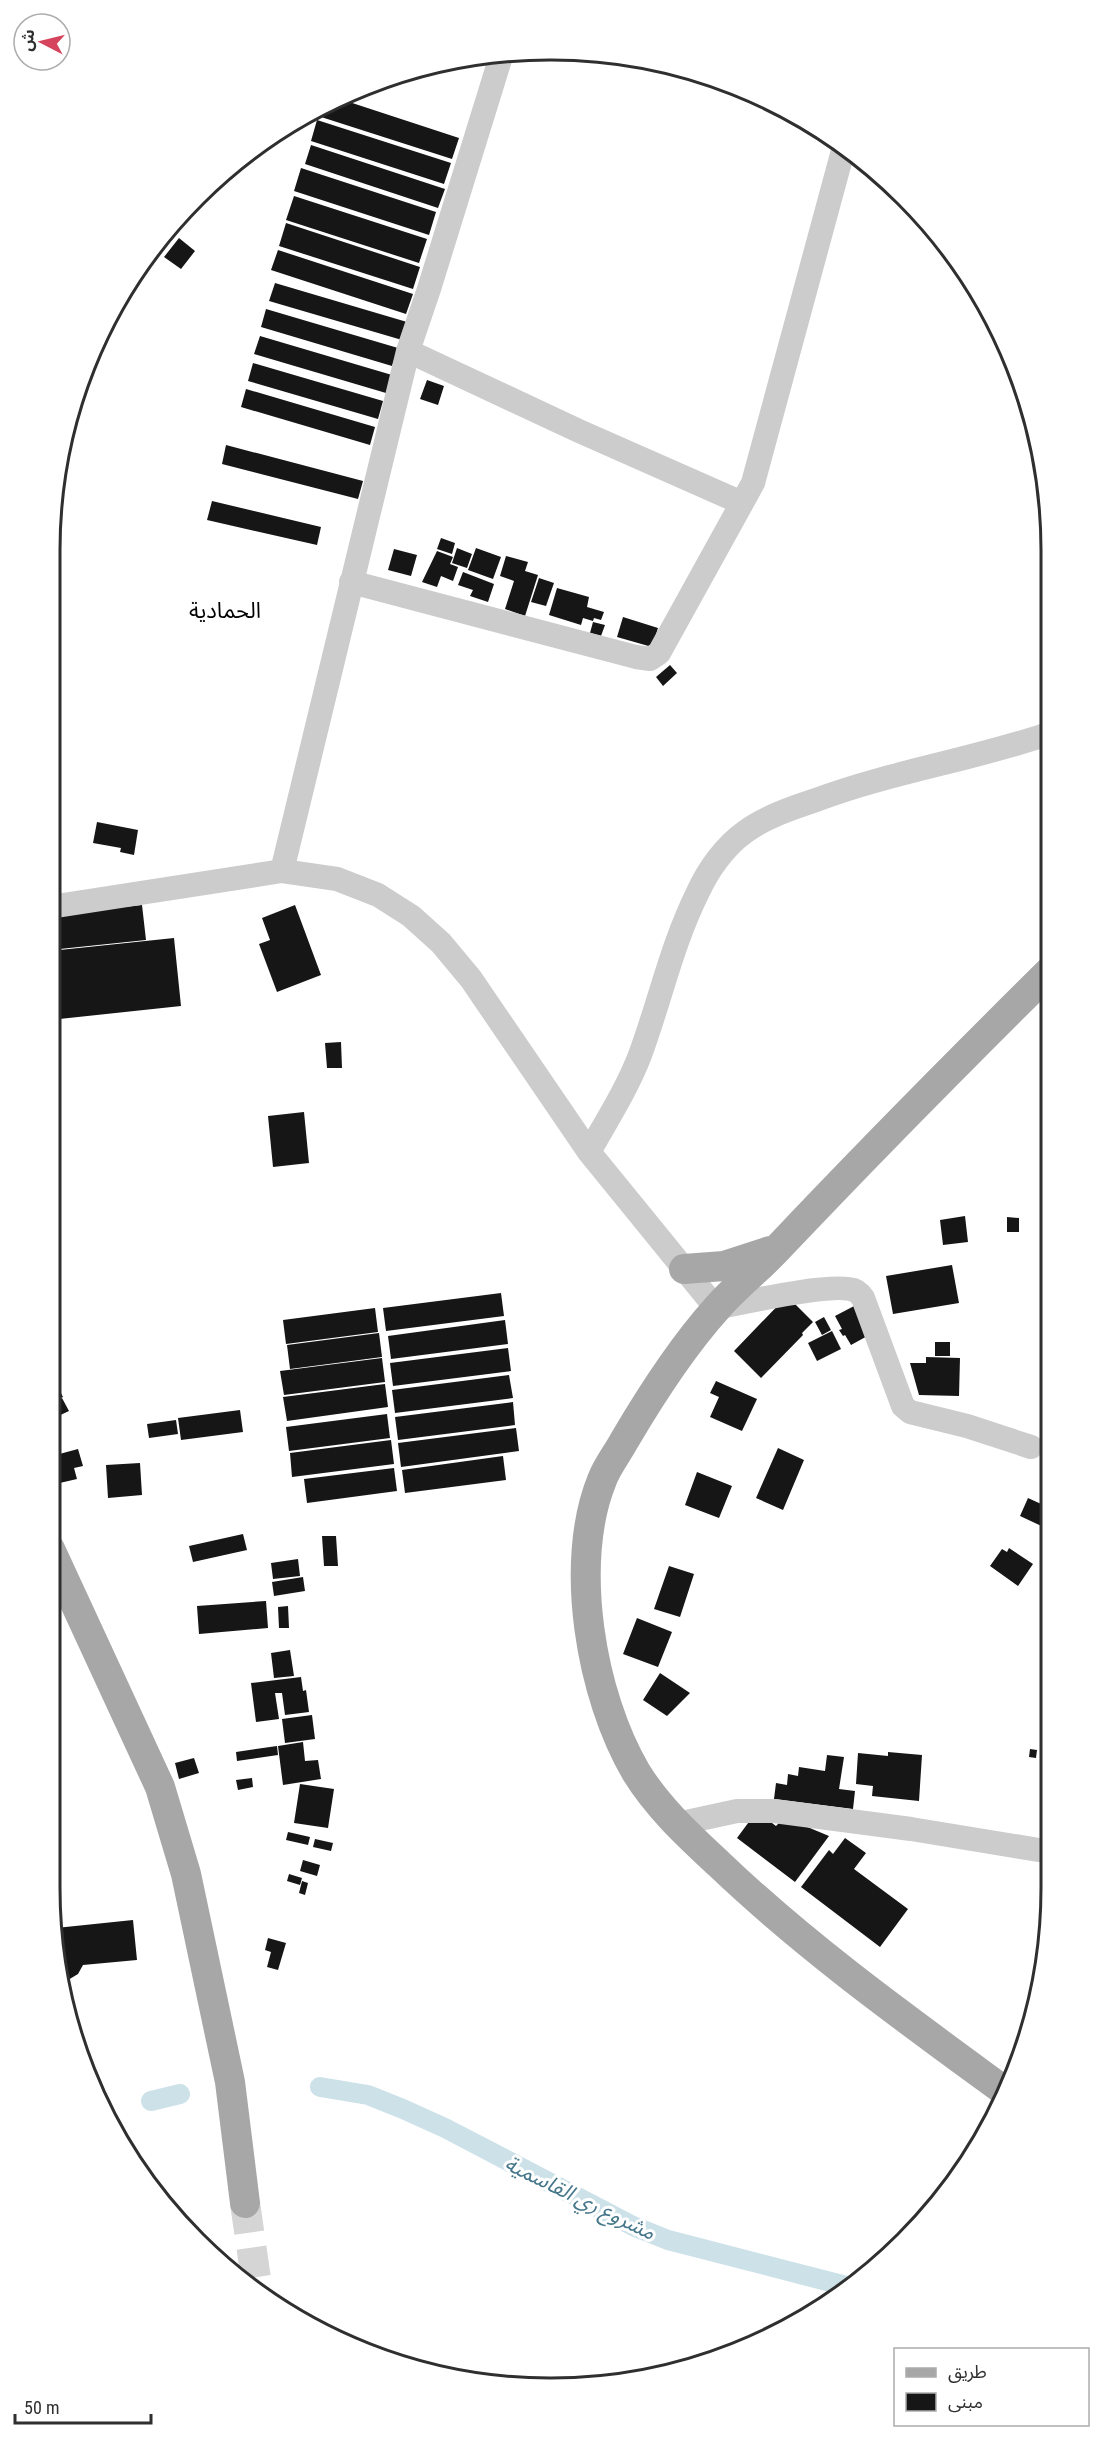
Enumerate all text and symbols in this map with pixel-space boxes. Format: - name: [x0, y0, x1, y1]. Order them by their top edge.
- north arrow: [12, 12, 72, 72]
- text: ش: [17, 28, 38, 52]
- district label: الحمادية: [189, 598, 261, 623]
- water label: مشروع ري القاسمية: [499, 2151, 659, 2248]
- legend: [894, 2348, 1089, 2426]
- text: طريق: [948, 2361, 987, 2383]
- scale bar: [15, 2387, 152, 2425]
- text: مبنى: [948, 2391, 983, 2413]
- text: 50 m: [24, 2397, 59, 2418]

